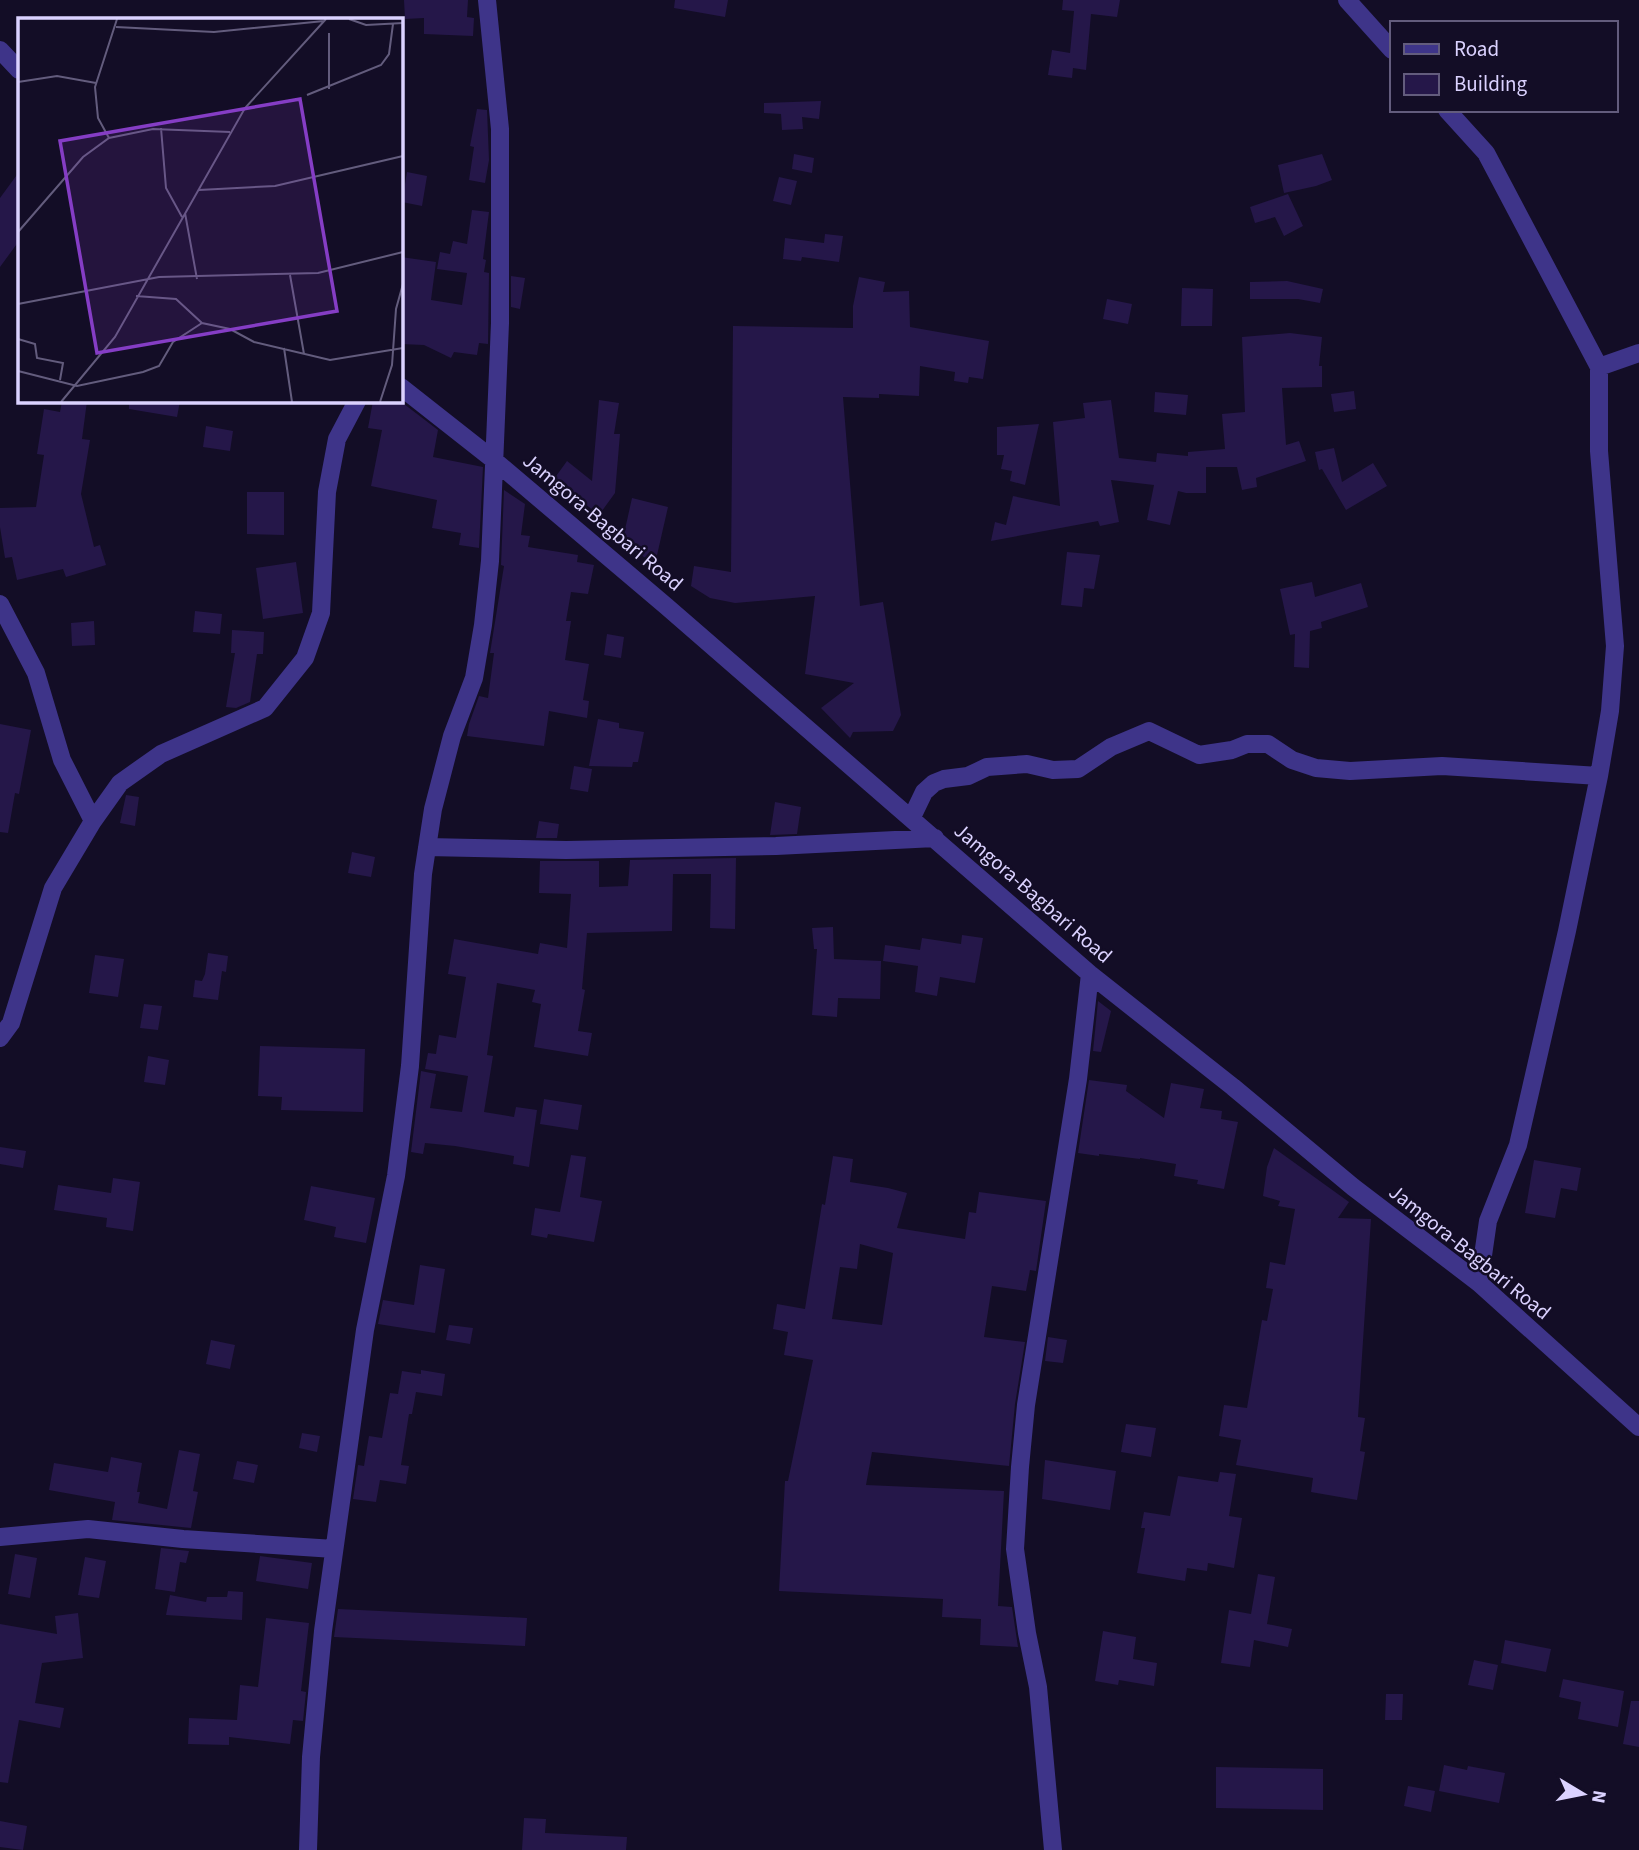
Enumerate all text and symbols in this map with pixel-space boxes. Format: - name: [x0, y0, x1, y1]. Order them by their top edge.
- inset map: [18, 18, 402, 402]
- legend: [1390, 21, 1618, 112]
- text: Road: [1454, 34, 1499, 64]
- text: Building: [1454, 69, 1528, 99]
- street label: Jamgora-Bagbari Road: [516, 446, 690, 598]
- street label: Jamgora-Bagbari Road: [947, 816, 1119, 970]
- street label: Jamgora-Bagbari Road: [1383, 1177, 1557, 1327]
- north arrow: [1548, 1759, 1618, 1829]
- text: N: [1584, 1788, 1613, 1805]

